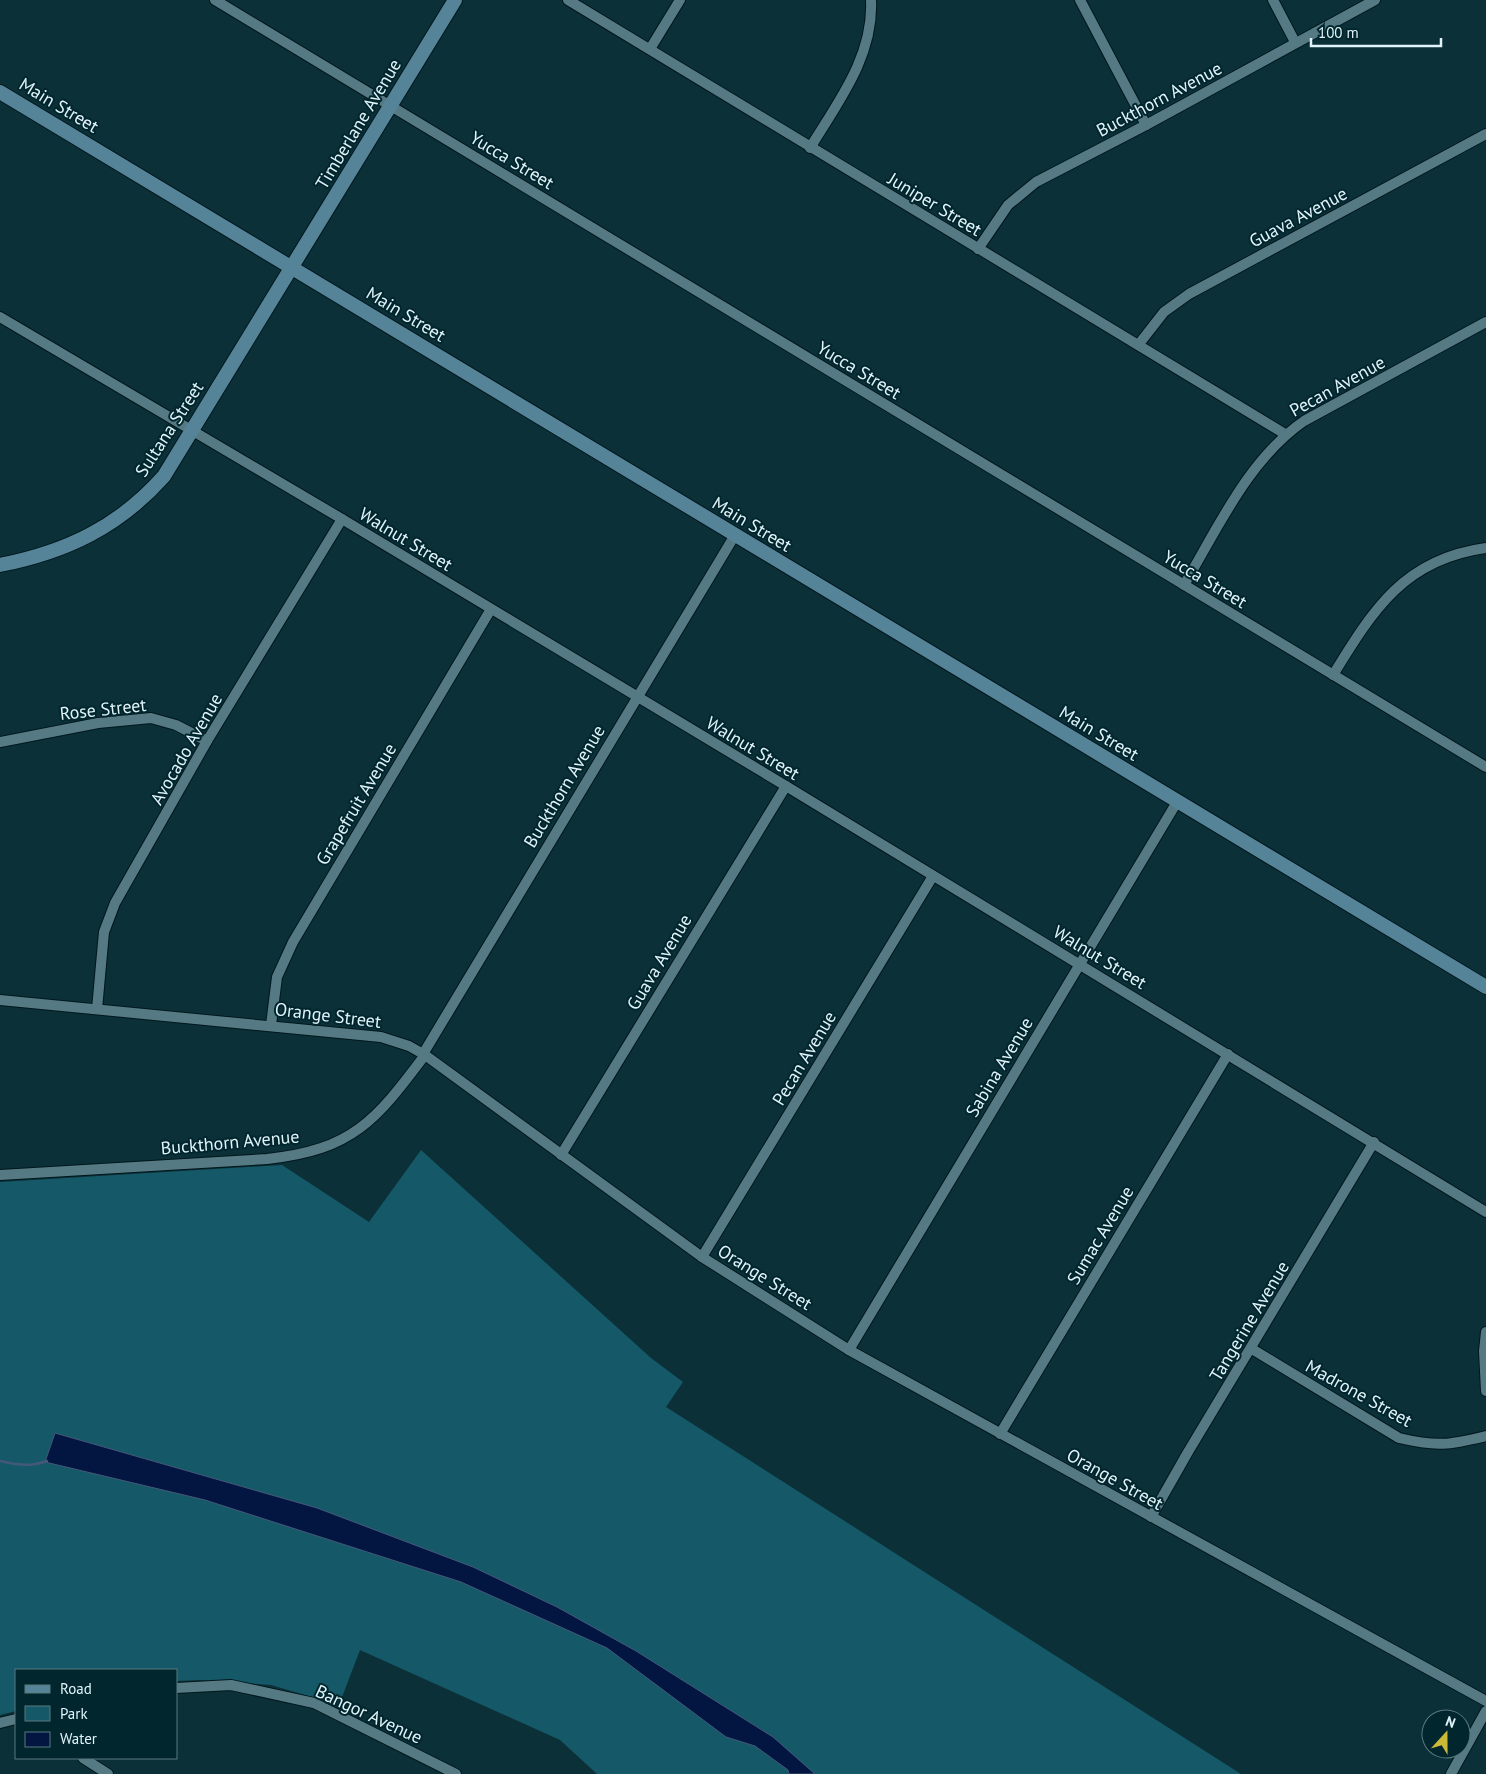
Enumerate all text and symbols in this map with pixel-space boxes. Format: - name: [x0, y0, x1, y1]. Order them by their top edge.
- scale bar: [1311, 15, 1441, 47]
- text: 100 m: [1318, 23, 1359, 42]
- street label: Timberlane Avenue: [310, 55, 406, 193]
- street label: Buckthorn Avenue: [1092, 56, 1226, 142]
- street label: Main Street: [15, 72, 103, 138]
- street label: Yucca Street: [466, 126, 558, 194]
- street label: Juniper Street: [883, 166, 986, 241]
- street label: Guava Avenue: [1245, 182, 1351, 252]
- street label: Main Street: [362, 281, 450, 347]
- street label: Yucca Street: [813, 336, 905, 404]
- street label: Pecan Avenue: [1285, 350, 1389, 422]
- street label: Sultana Street: [130, 377, 208, 481]
- street label: Main Street: [708, 491, 796, 557]
- street label: Walnut Street: [355, 502, 457, 576]
- street label: Yucca Street: [1159, 545, 1251, 613]
- street label: Avocado Avenue: [145, 689, 227, 809]
- street label: Rose Street: [59, 693, 147, 725]
- street label: Main Street: [1055, 700, 1143, 766]
- street label: Walnut Street: [702, 711, 804, 785]
- street label: Buckthorn Avenue: [518, 721, 610, 851]
- street label: Grapefruit Avenue: [311, 739, 401, 869]
- street label: Guava Avenue: [621, 910, 697, 1014]
- street label: Walnut Street: [1049, 920, 1151, 994]
- street label: Orange Street: [274, 997, 382, 1033]
- street label: Pecan Avenue: [767, 1007, 841, 1109]
- street label: Sabina Avenue: [960, 1013, 1038, 1121]
- street label: Buckthorn Avenue: [160, 1124, 300, 1160]
- street label: Sumac Avenue: [1062, 1182, 1138, 1288]
- street label: Orange Street: [714, 1239, 816, 1315]
- street label: Tangerine Avenue: [1204, 1257, 1294, 1385]
- street label: Madrone Street: [1302, 1354, 1416, 1432]
- street label: Orange Street: [1063, 1443, 1167, 1515]
- legend: [15, 1669, 178, 1759]
- text: Road: [60, 1679, 92, 1698]
- street label: Bangor Avenue: [312, 1679, 426, 1749]
- text: Park: [60, 1704, 88, 1723]
- north arrow: [1421, 1709, 1471, 1759]
- text: N: [1443, 1712, 1458, 1732]
- text: Water: [60, 1729, 97, 1748]

